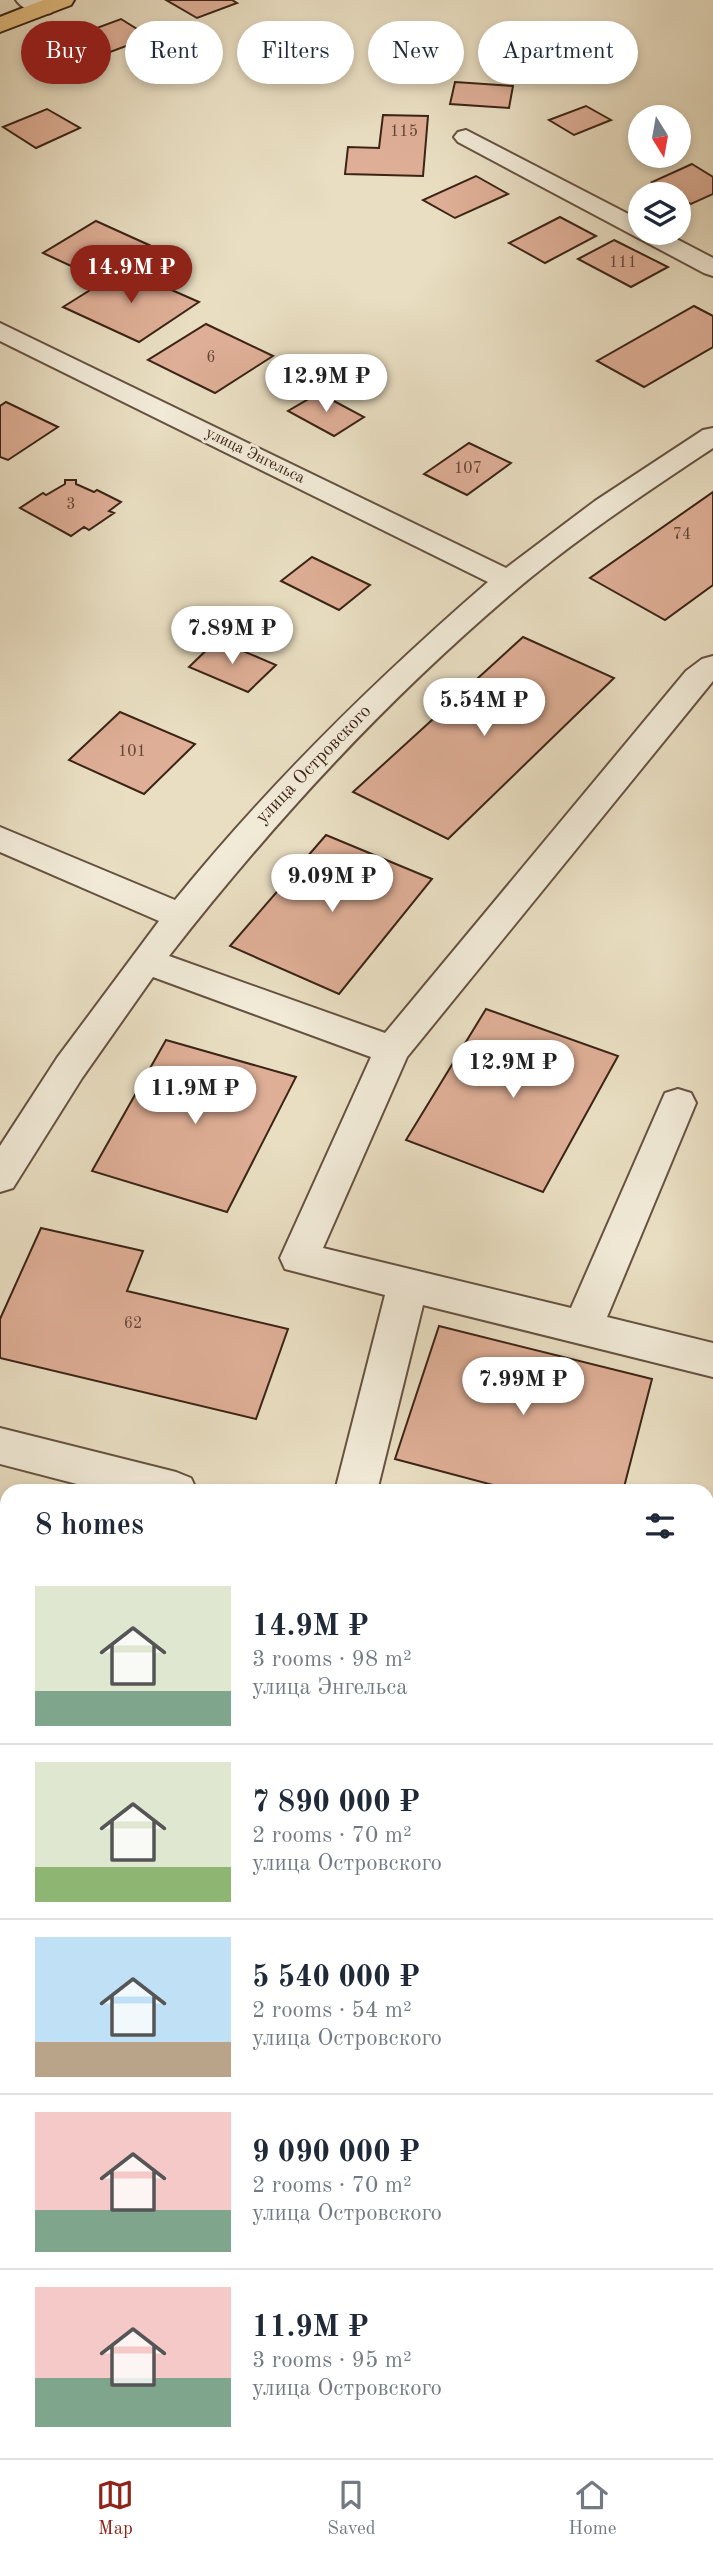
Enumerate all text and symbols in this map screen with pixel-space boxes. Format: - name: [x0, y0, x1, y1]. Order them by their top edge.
- chip: Buy: [21, 21, 111, 84]
- chip: Rent: [125, 21, 223, 84]
- chip: Filters: [237, 21, 354, 84]
- chip: New: [368, 21, 464, 84]
- chip: Apartment: [478, 21, 638, 84]
- north arrow: [628, 105, 691, 168]
- map controls: [628, 105, 691, 245]
- house number: 115: [390, 124, 418, 140]
- button: layers: [628, 182, 691, 245]
- pin: 14.9M ₽: [66, 246, 196, 305]
- house number: 111: [609, 255, 637, 271]
- text: 14.9M ₽: [86, 256, 176, 279]
- house number: 6: [206, 350, 216, 366]
- pin: 12.9M ₽: [261, 354, 391, 414]
- text: 12.9M ₽: [281, 365, 371, 388]
- street label: улица Энгельса: [203, 425, 307, 487]
- house number: 107: [454, 461, 482, 477]
- house number: 3: [66, 497, 76, 513]
- house number: 74: [673, 527, 691, 543]
- pin: 7.89M ₽: [167, 606, 297, 666]
- text: 7.89M ₽: [187, 617, 277, 640]
- pin: 5.54M ₽: [419, 678, 549, 738]
- text: 5.54M ₽: [439, 689, 529, 712]
- street label: улица Островского: [253, 702, 375, 828]
- house number: 101: [118, 744, 146, 760]
- pin: 9.09M ₽: [267, 855, 397, 914]
- text: 9.09M ₽: [287, 865, 377, 888]
- pin: 12.9M ₽: [448, 1040, 578, 1100]
- text: 12.9M ₽: [468, 1051, 558, 1074]
- pin: 11.9M ₽: [130, 1066, 260, 1126]
- text: 11.9M ₽: [150, 1077, 240, 1100]
- house number: 62: [124, 1316, 142, 1332]
- pin: 7.99M ₽: [458, 1358, 588, 1417]
- text: 7.99M ₽: [478, 1368, 568, 1391]
- icon: filters: [641, 1507, 679, 1545]
- text: 8 homes: [35, 1511, 144, 1541]
- text: 14.9M ₽: [252, 1612, 369, 1642]
- icon: home: [91, 1614, 175, 1698]
- text: 3 rooms · 98 m²: [252, 1648, 412, 1671]
- text: улица Энгельса: [252, 1676, 408, 1699]
- text: 7 890 000 ₽: [252, 1788, 420, 1818]
- icon: home: [91, 1790, 175, 1874]
- text: 2 rooms · 70 m²: [252, 1824, 412, 1847]
- text: улица Островского: [252, 1852, 442, 1875]
- text: 5 540 000 ₽: [252, 1963, 420, 1993]
- icon: home: [91, 1965, 175, 2049]
- text: 2 rooms · 54 m²: [252, 1999, 412, 2022]
- text: улица Островского: [252, 2027, 442, 2050]
- text: 9 090 000 ₽: [252, 2138, 420, 2168]
- icon: home: [91, 2140, 175, 2224]
- text: 2 rooms · 70 m²: [252, 2174, 412, 2197]
- text: улица Островского: [252, 2202, 442, 2225]
- text: 11.9M ₽: [252, 2313, 369, 2343]
- icon: home: [91, 2315, 175, 2399]
- text: 3 rooms · 95 m²: [252, 2349, 412, 2372]
- text: улица Островского: [252, 2377, 442, 2400]
- tab: Map: [96, 2476, 134, 2541]
- tab: Saved: [327, 2476, 376, 2541]
- tab: Home: [568, 2476, 617, 2541]

